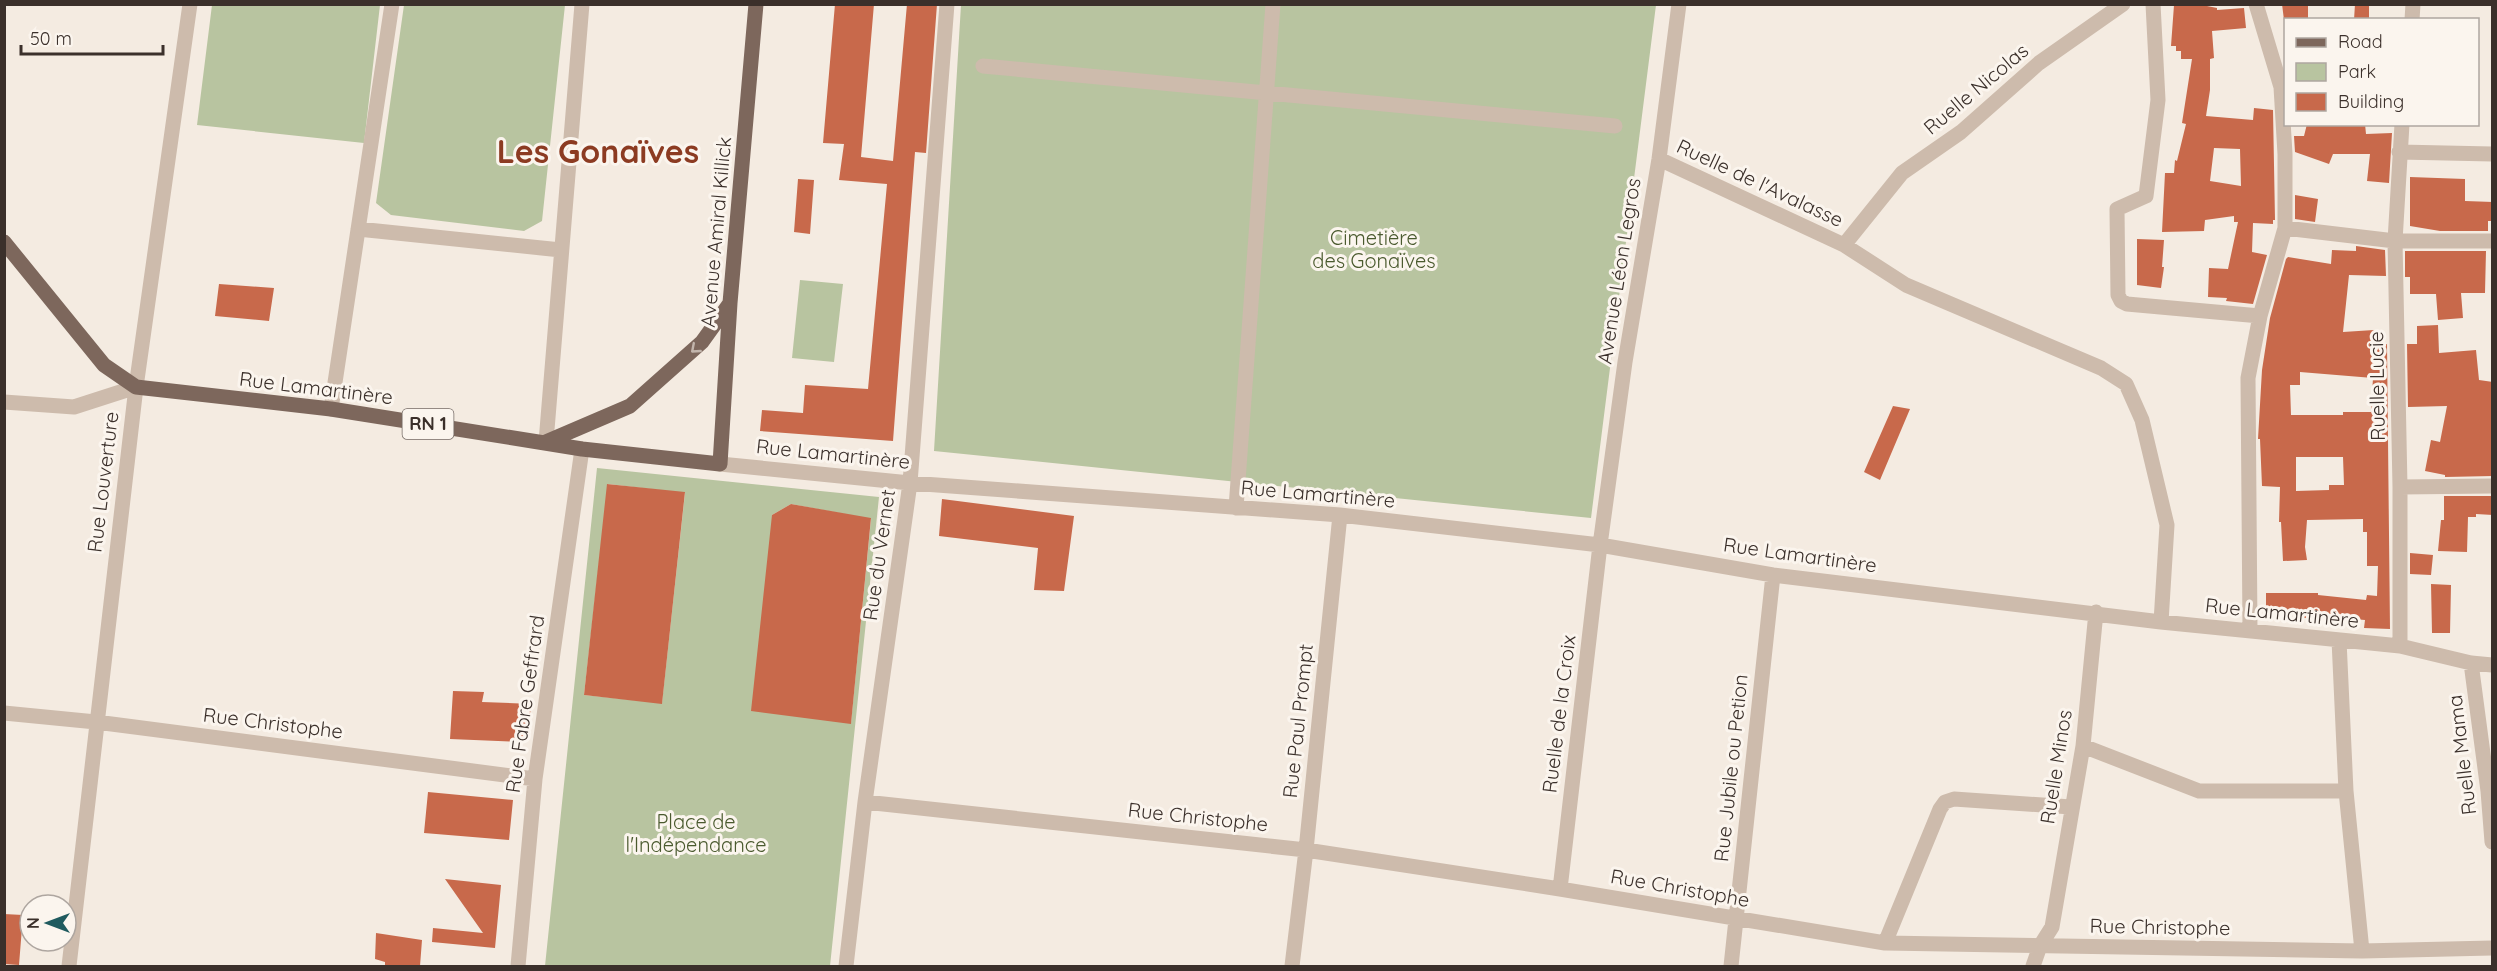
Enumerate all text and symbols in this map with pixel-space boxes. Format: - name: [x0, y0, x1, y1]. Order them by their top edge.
- scale bar: [21, 18, 164, 56]
- legend: [2284, 18, 2479, 126]
- text: 50 m: [30, 27, 72, 50]
- text: Road: [2338, 30, 2383, 53]
- street label: Ruelle Nicolas: [1918, 38, 2033, 140]
- text: Park: [2338, 60, 2376, 83]
- text: Building: [2338, 90, 2404, 113]
- district label: Les Gonaïves: [497, 131, 699, 171]
- street label: Ruelle de l'Avalasse: [1673, 133, 1847, 232]
- street label: Avenue Amiral Killick: [695, 136, 736, 328]
- street label: Avenue Léon Legros: [1591, 176, 1646, 366]
- park label: Cimetière des Gonaïves: [1312, 225, 1436, 273]
- street label: Ruelle Lucie: [2363, 331, 2390, 441]
- one-way arrow: [691, 342, 701, 353]
- street label: Rue Lamartinère: [238, 366, 394, 409]
- road number: RN 1: [402, 409, 454, 439]
- street label: Rue Louverture: [81, 410, 124, 554]
- street label: Rue Lamartinère: [755, 433, 911, 474]
- street label: Rue Lamartinère: [1240, 474, 1396, 513]
- street label: Rue du Vernet: [857, 488, 900, 622]
- street label: Rue Lamartinère: [1722, 531, 1878, 578]
- street label: Rue Lamartinère: [2204, 592, 2360, 633]
- street label: Rue Fabre Geffrard: [500, 614, 549, 794]
- street label: Ruelle de la Croix: [1536, 633, 1581, 794]
- street label: Rue Paul Prompt: [1277, 642, 1318, 799]
- street label: Rue Jubile ou Petion: [1708, 673, 1753, 863]
- street label: Ruelle Mama: [2442, 694, 2481, 816]
- street label: Rue Christophe: [202, 702, 344, 743]
- street label: Ruelle Minos: [2034, 708, 2077, 826]
- street label: Rue Christophe: [1127, 797, 1269, 836]
- park label: Place de l'Indépendance: [626, 809, 766, 857]
- street label: Rue Christophe: [1609, 863, 1752, 912]
- north arrow: [18, 893, 78, 953]
- street label: Rue Christophe: [2089, 913, 2231, 940]
- text: N: [23, 917, 43, 929]

